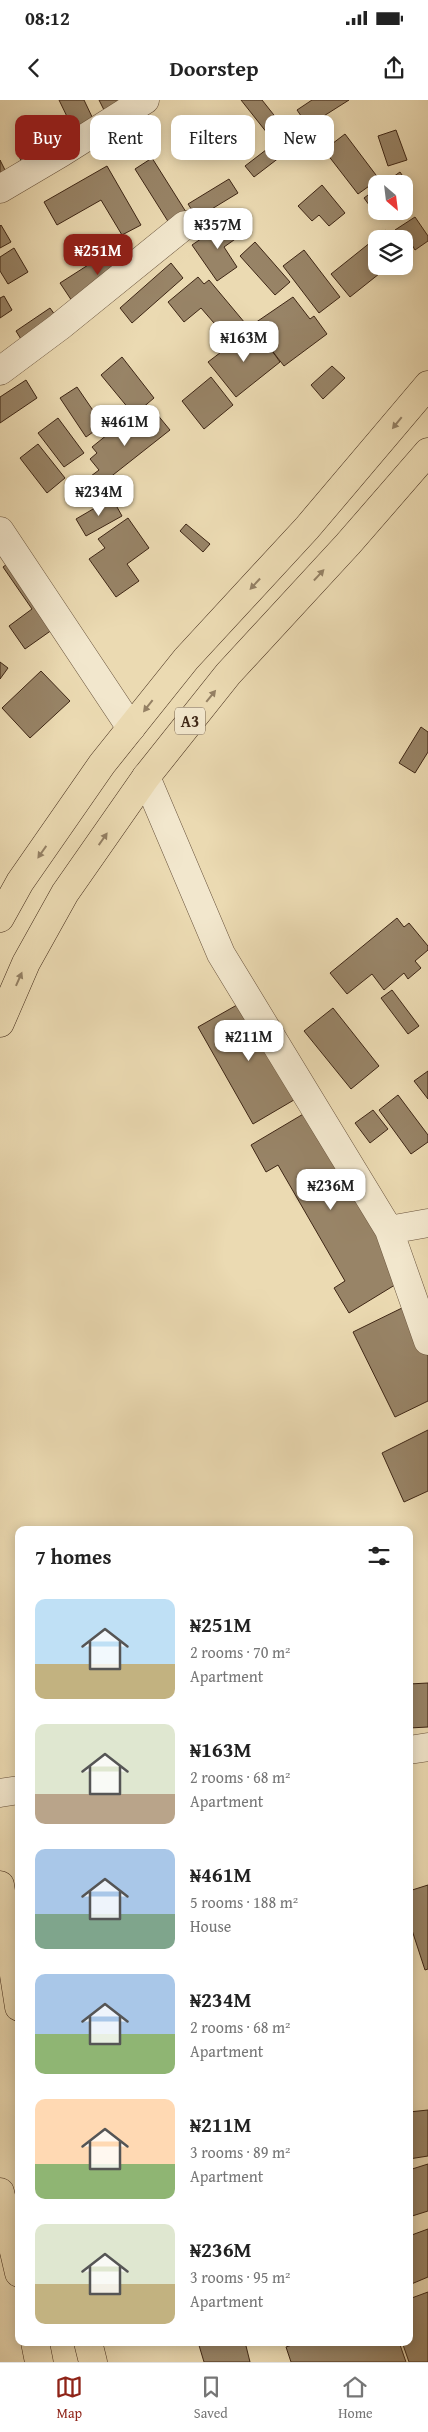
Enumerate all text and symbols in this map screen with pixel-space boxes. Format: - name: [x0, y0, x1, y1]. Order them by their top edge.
- text: 08:12: [25, 4, 70, 32]
- text: Doorstep: [170, 52, 258, 84]
- icon: back: [20, 54, 48, 82]
- icon: share: [380, 54, 408, 82]
- chip: Buy: [15, 115, 80, 160]
- chip: Rent: [90, 115, 161, 160]
- chip: Filters: [171, 115, 255, 160]
- chip: New: [265, 115, 334, 160]
- north arrow: [368, 175, 412, 220]
- map controls: [368, 175, 413, 275]
- pin: ₦357M: [183, 208, 253, 250]
- text: ₦357M: [195, 212, 241, 236]
- button: layers: [368, 230, 413, 275]
- pin: ₦251M: [63, 234, 133, 276]
- text: ₦251M: [75, 238, 121, 262]
- pin: ₦163M: [209, 320, 279, 363]
- text: ₦163M: [221, 325, 267, 349]
- pin: ₦461M: [90, 404, 160, 447]
- text: ₦461M: [102, 409, 148, 433]
- one-way arrow: [392, 417, 403, 430]
- pin: ₦234M: [64, 474, 134, 517]
- text: ₦234M: [76, 479, 122, 503]
- one-way arrow: [313, 569, 325, 581]
- one-way arrow: [249, 578, 261, 590]
- one-way arrow: [205, 689, 216, 702]
- one-way arrow: [143, 700, 153, 713]
- road number: A3: [175, 708, 205, 734]
- one-way arrow: [98, 833, 107, 846]
- one-way arrow: [37, 845, 47, 858]
- one-way arrow: [16, 972, 24, 986]
- pin: ₦211M: [214, 1020, 284, 1062]
- text: ₦211M: [226, 1024, 272, 1048]
- pin: ₦236M: [296, 1168, 366, 1211]
- text: ₦236M: [308, 1173, 354, 1197]
- text: 7 homes: [35, 1541, 111, 1572]
- icon: filters: [365, 1542, 393, 1570]
- text: ₦251M: [190, 1609, 252, 1640]
- icon: home: [75, 1619, 135, 1679]
- text: 2 rooms · 70 m²: [190, 1640, 290, 1664]
- text: Apartment: [190, 1664, 263, 1688]
- text: ₦163M: [190, 1734, 252, 1765]
- icon: home: [75, 1744, 135, 1804]
- text: 2 rooms · 68 m²: [190, 1765, 290, 1789]
- text: Apartment: [190, 1789, 263, 1813]
- text: ₦461M: [190, 1859, 252, 1890]
- icon: home: [75, 1869, 135, 1929]
- text: 5 rooms · 188 m²: [190, 1890, 298, 1914]
- text: House: [190, 1914, 231, 1938]
- text: ₦234M: [190, 1984, 252, 2015]
- icon: home: [75, 1994, 135, 2054]
- text: 2 rooms · 68 m²: [190, 2015, 290, 2039]
- text: Apartment: [190, 2039, 263, 2063]
- text: ₦211M: [190, 2109, 252, 2140]
- icon: home: [75, 2119, 135, 2179]
- text: 3 rooms · 89 m²: [190, 2140, 290, 2164]
- text: Apartment: [190, 2164, 263, 2188]
- text: ₦236M: [190, 2234, 252, 2265]
- icon: home: [75, 2244, 135, 2304]
- text: 3 rooms · 95 m²: [190, 2265, 290, 2289]
- text: Apartment: [190, 2289, 263, 2313]
- tab: Map: [55, 2373, 83, 2423]
- tab: Saved: [194, 2373, 228, 2423]
- tab: Home: [338, 2373, 373, 2423]

